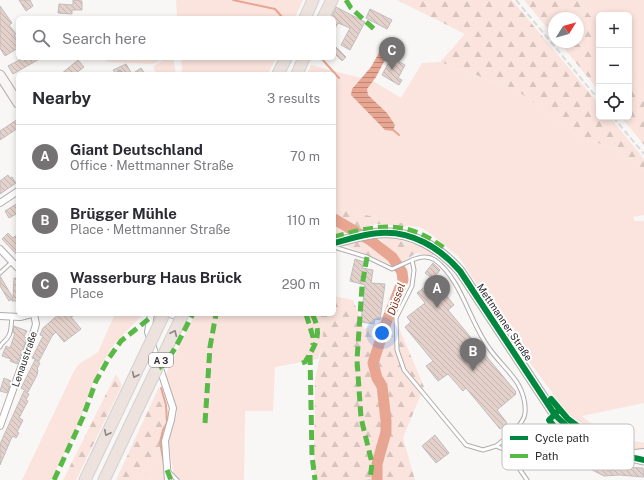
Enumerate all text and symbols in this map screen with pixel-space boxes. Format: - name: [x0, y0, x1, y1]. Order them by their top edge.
- north arrow: [548, 12, 584, 48]
- map controls: [596, 12, 632, 120]
- button: +: [596, 12, 632, 48]
- search box: [16, 16, 336, 60]
- icon: search: [30, 27, 52, 49]
- text: Search here: [62, 30, 146, 47]
- pin: C: [379, 37, 405, 70]
- button: −: [596, 48, 632, 84]
- button: locate: [596, 84, 632, 120]
- text: Nearby: [32, 88, 91, 108]
- text: 3 results: [267, 91, 320, 106]
- text: Giant Deutschland: [70, 141, 203, 158]
- text: A: [40, 149, 50, 164]
- text: 70 m: [290, 149, 320, 164]
- text: Office · Mettmanner Straße: [70, 158, 234, 173]
- text: Brügger Mühle: [70, 205, 177, 222]
- text: B: [41, 213, 49, 228]
- text: 110 m: [287, 213, 320, 228]
- text: Place · Mettmanner Straße: [70, 222, 230, 237]
- text: Wasserburg Haus Brück: [70, 269, 242, 286]
- pin: A: [424, 275, 450, 308]
- text: C: [40, 277, 50, 292]
- text: 290 m: [282, 277, 320, 292]
- water label: Düssel: [385, 281, 407, 317]
- street label: Mettmanner Straße: [475, 281, 535, 363]
- text: Place: [70, 286, 104, 301]
- your location: [372, 323, 392, 343]
- street label: Lenaustraße: [9, 329, 39, 388]
- one-way arrow: [169, 330, 177, 338]
- pin: B: [460, 338, 486, 371]
- road number: A 3: [149, 353, 173, 367]
- one-way arrow: [132, 370, 140, 378]
- legend: [502, 424, 634, 470]
- one-way arrow: [104, 429, 112, 436]
- text: Cycle path: [535, 432, 589, 444]
- text: Path: [535, 450, 558, 462]

